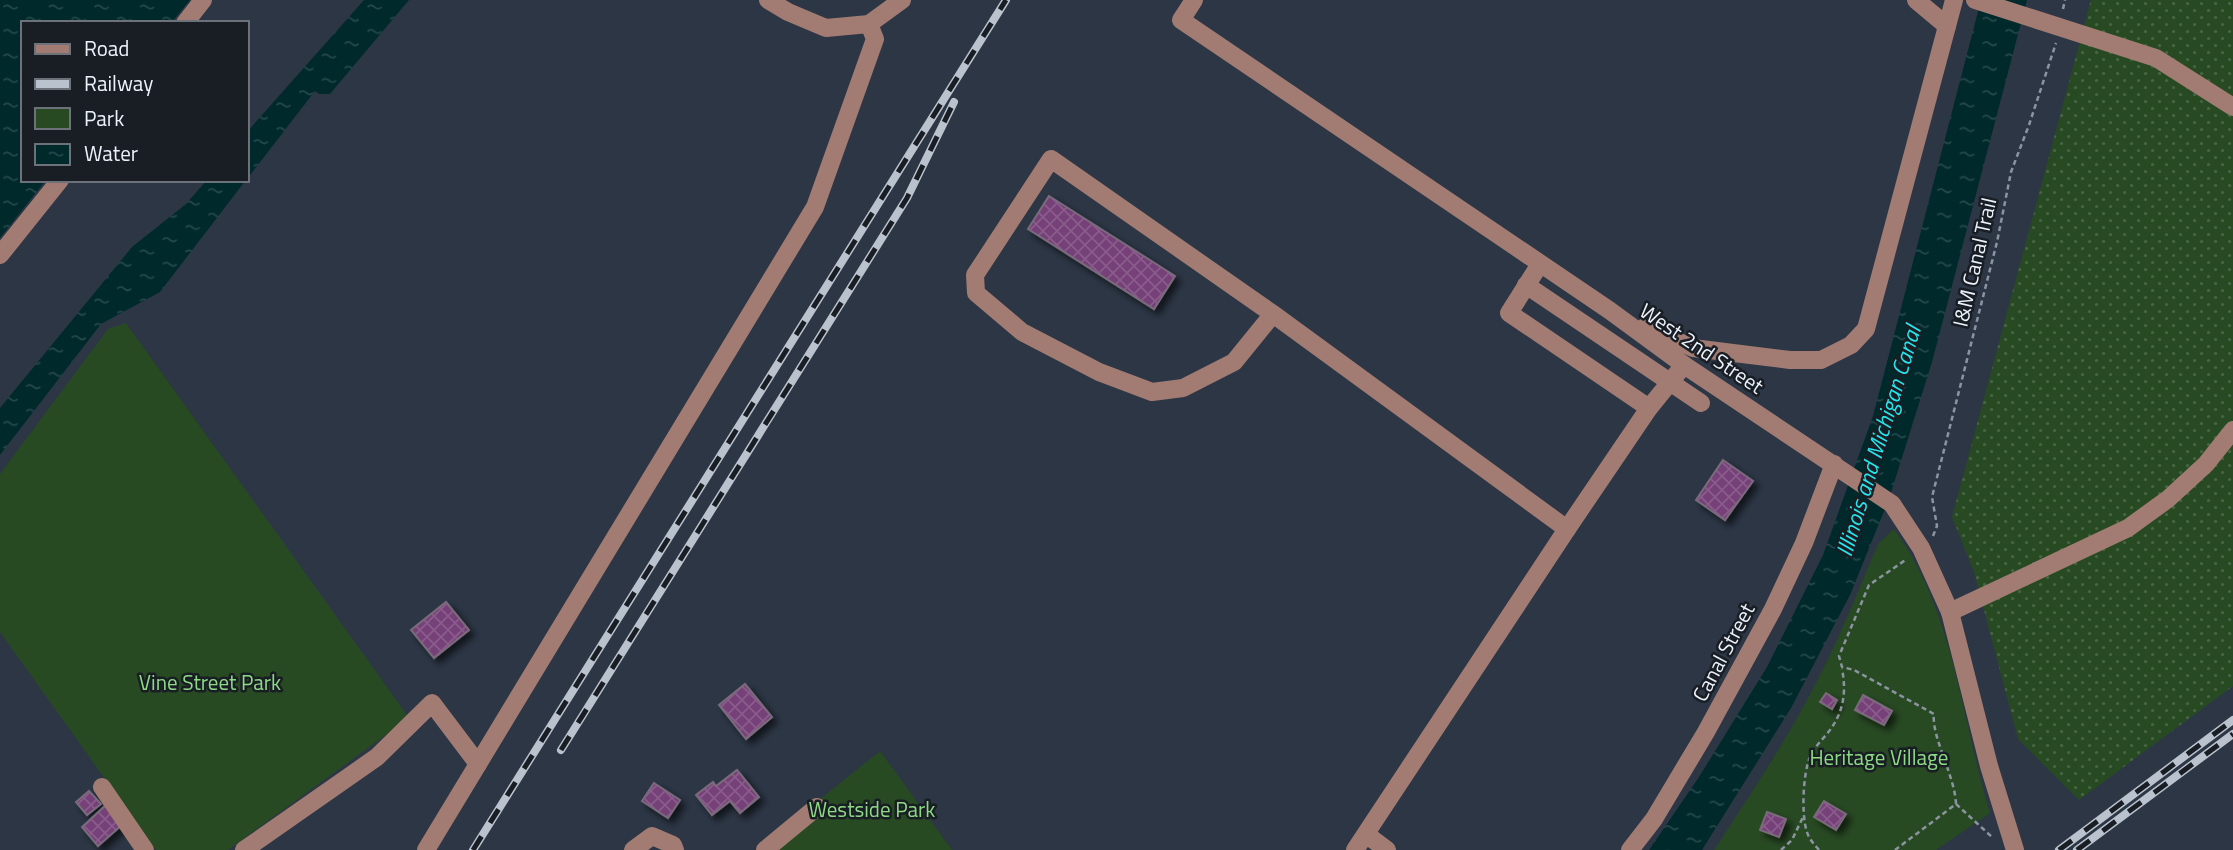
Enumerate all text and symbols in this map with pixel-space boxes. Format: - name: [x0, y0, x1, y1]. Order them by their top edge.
- legend: [21, 21, 248, 182]
- text: Road: [84, 32, 129, 64]
- text: Railway: [84, 67, 153, 99]
- text: Park: [84, 102, 124, 134]
- text: Water: [84, 137, 138, 169]
- street label: I&M Canal Trail: [1944, 194, 2004, 330]
- street label: West 2nd Street: [1634, 295, 1771, 402]
- water label: Illinois and Michigan Canal: [1826, 318, 1931, 561]
- street label: Canal Street: [1684, 597, 1763, 707]
- park label: Vine Street Park: [139, 666, 281, 698]
- park label: Heritage Village: [1810, 741, 1948, 773]
- park label: Westside Park: [809, 793, 935, 825]

